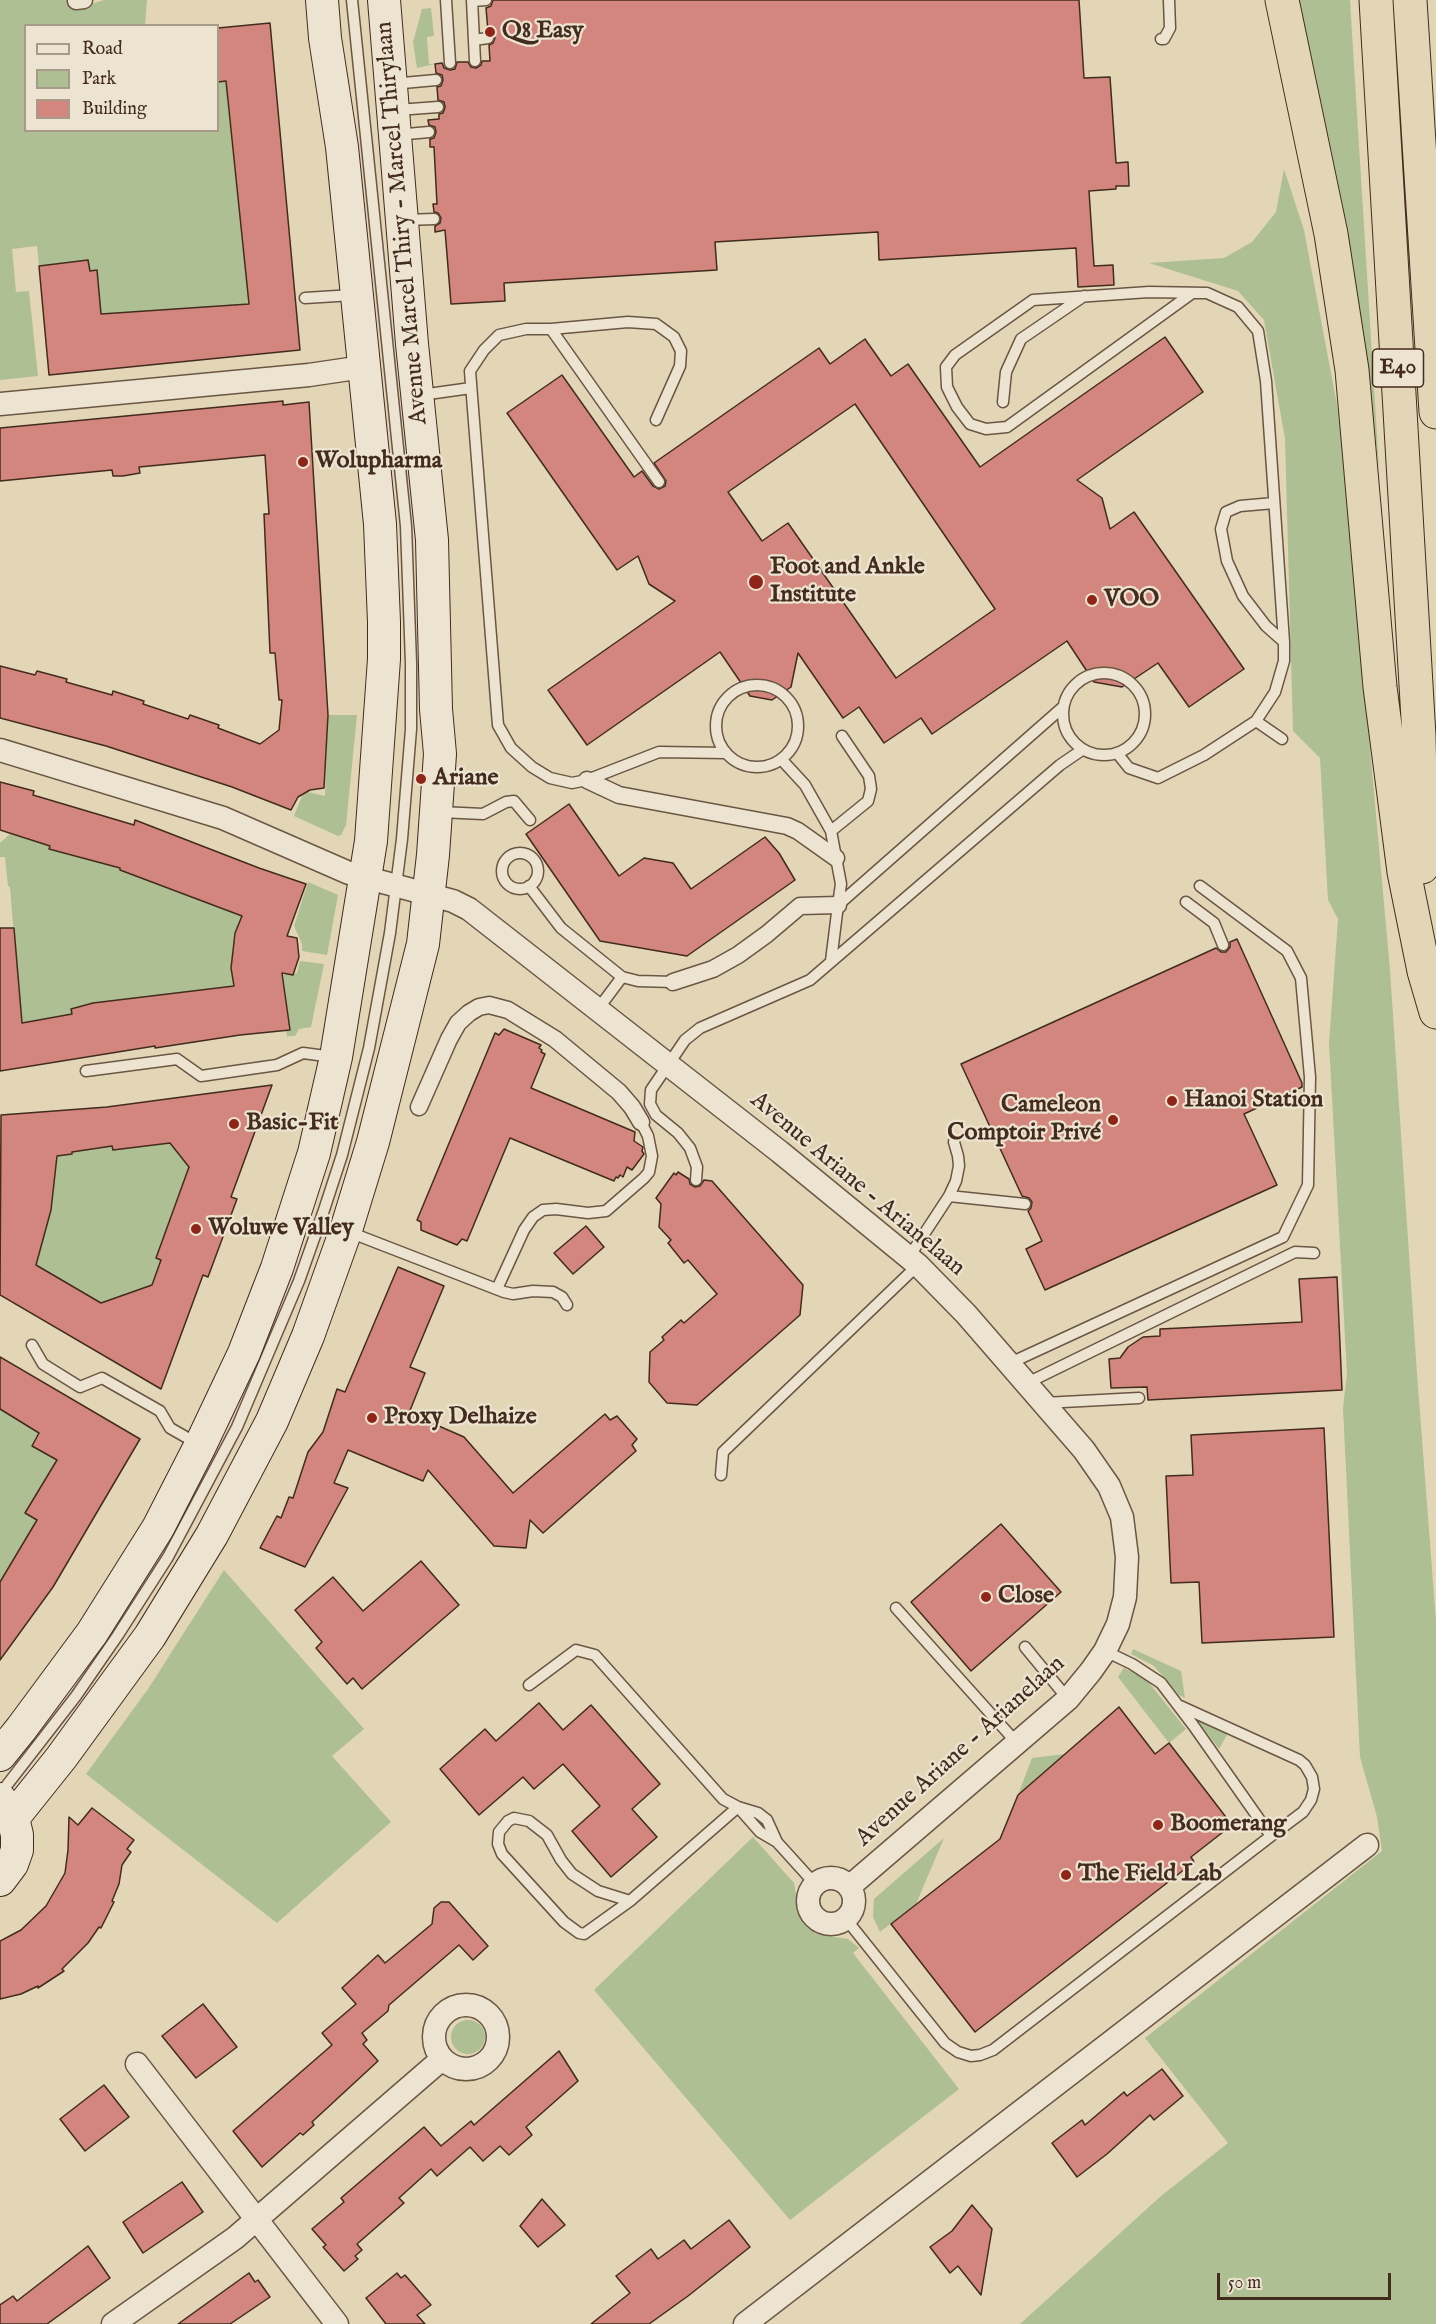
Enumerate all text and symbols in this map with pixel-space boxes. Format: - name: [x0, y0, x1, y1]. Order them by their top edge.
- place label: Q8 Easy: [502, 18, 584, 46]
- street label: Avenue Marcel Thiry - Marcel Thirylaan: [371, 20, 435, 426]
- legend: [24, 24, 219, 132]
- marker: Q8 Easy: [483, 25, 497, 39]
- text: Road: [82, 38, 123, 61]
- text: Park: [82, 68, 116, 91]
- text: Building: [82, 98, 147, 121]
- road number: E40: [1372, 349, 1424, 387]
- place label: Wolupharma: [315, 448, 442, 476]
- marker: Wolupharma: [296, 455, 310, 469]
- place label: Foot and Ankle Institute: [770, 554, 925, 610]
- marker: Foot and Ankle Institute: [747, 573, 765, 591]
- place label: VOO: [1104, 586, 1159, 614]
- marker: VOO: [1085, 593, 1099, 607]
- place label: Ariane: [433, 765, 499, 793]
- marker: Ariane: [414, 772, 428, 786]
- street label: Avenue Ariane - Arianelaan: [744, 1087, 970, 1283]
- place label: Hanoi Station: [1184, 1087, 1323, 1115]
- place label: Cameleon Comptoir Privé: [947, 1092, 1101, 1148]
- marker: Hanoi Station: [1165, 1094, 1179, 1108]
- place label: Basic-Fit: [246, 1110, 338, 1138]
- marker: Cameleon Comptoir Privé: [1106, 1113, 1120, 1127]
- marker: Basic-Fit: [227, 1117, 241, 1131]
- place label: Woluwe Valley: [208, 1215, 354, 1243]
- marker: Woluwe Valley: [189, 1222, 203, 1236]
- place label: Proxy Delhaize: [384, 1404, 537, 1432]
- marker: Proxy Delhaize: [365, 1411, 379, 1425]
- place label: Close: [998, 1583, 1054, 1611]
- marker: Close: [979, 1590, 993, 1604]
- street label: Avenue Ariane - Arianelaan: [850, 1650, 1072, 1854]
- place label: Boomerang: [1170, 1811, 1286, 1839]
- marker: Boomerang: [1151, 1818, 1165, 1832]
- place label: The Field Lab: [1078, 1861, 1222, 1889]
- marker: The Field Lab: [1059, 1868, 1073, 1882]
- scale bar: [1220, 2261, 1394, 2299]
- text: 50 m: [1228, 2272, 1261, 2295]

